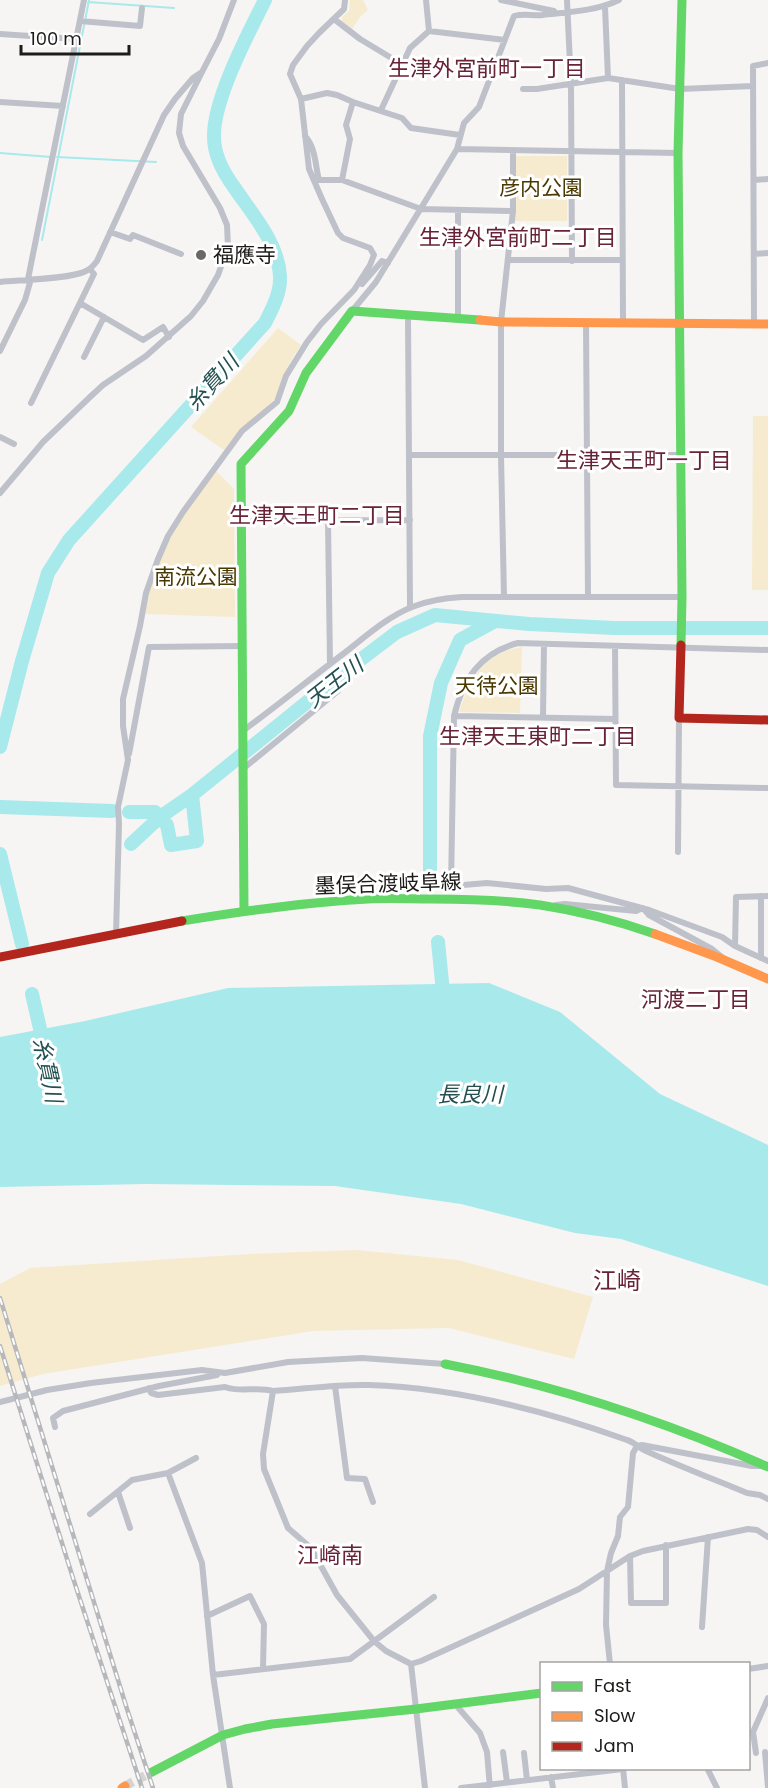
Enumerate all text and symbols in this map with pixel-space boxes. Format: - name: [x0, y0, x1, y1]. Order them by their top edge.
- scale bar: [21, 18, 129, 56]
- text: 100 m: [30, 26, 82, 51]
- district label: 生津外宮前町一丁目: [388, 53, 586, 84]
- park label: 彦内公園: [499, 173, 583, 202]
- district label: 生津外宮前町二丁目: [419, 222, 617, 253]
- place label: 福應寺: [213, 240, 276, 269]
- marker: 福應寺: [194, 248, 208, 262]
- water label: 糸貫川: [179, 346, 247, 417]
- district label: 生津天王町一丁目: [556, 445, 732, 476]
- district label: 生津天王町二丁目: [229, 500, 405, 531]
- park label: 南流公園: [154, 562, 238, 591]
- water label: 天王川: [299, 649, 371, 715]
- park label: 天待公園: [455, 671, 539, 700]
- district label: 生津天王東町二丁目: [439, 721, 637, 752]
- street label: 墨俣合渡岐阜線: [314, 866, 462, 901]
- district label: 河渡二丁目: [641, 984, 751, 1015]
- water label: 糸貫川: [25, 1035, 70, 1108]
- water label: 長良川: [437, 1079, 505, 1110]
- district label: 江崎: [593, 1264, 641, 1297]
- district label: 江崎南: [297, 1540, 363, 1571]
- legend: [540, 1662, 750, 1770]
- text: Fast: [594, 1673, 631, 1698]
- text: Slow: [594, 1703, 636, 1728]
- text: Jam: [594, 1733, 634, 1758]

